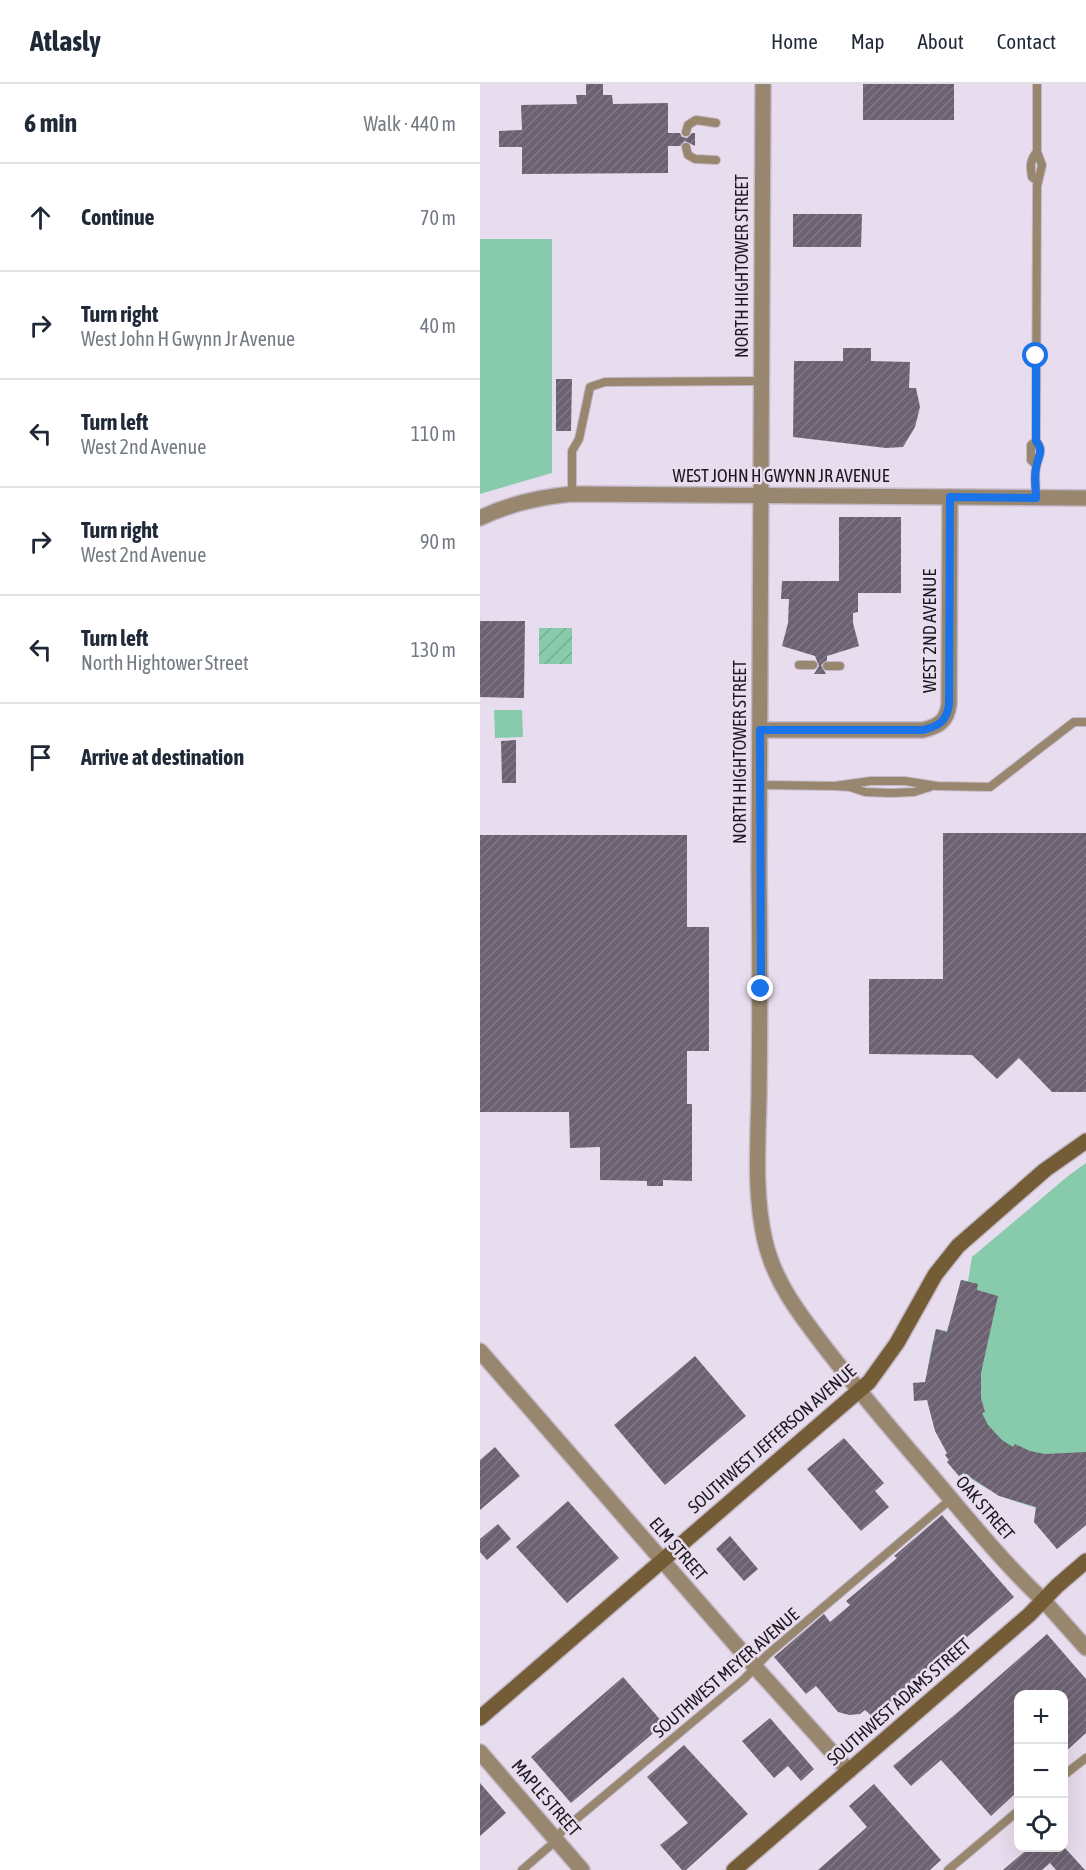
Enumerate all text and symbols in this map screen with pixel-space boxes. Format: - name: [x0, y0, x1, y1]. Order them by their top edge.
- text: Atlasly: [30, 25, 101, 57]
- text: Home: [771, 29, 818, 53]
- text: Map: [851, 29, 885, 53]
- text: About: [918, 29, 964, 53]
- text: Contact: [997, 29, 1056, 53]
- text: 6 min: [24, 108, 77, 138]
- text: Walk · 440 m: [364, 112, 456, 135]
- street label: NORTH HIGHTOWER STREET: [731, 174, 752, 358]
- icon: ahead: [24, 201, 57, 234]
- text: Continue: [81, 204, 155, 230]
- text: 70 m: [420, 206, 456, 229]
- text: Turn right: [81, 301, 158, 327]
- icon: right: [24, 309, 57, 342]
- text: 40 m: [420, 314, 456, 337]
- text: West John H Gwynn Jr Avenue: [81, 327, 295, 350]
- route start: [1022, 342, 1048, 368]
- text: Turn left: [81, 409, 148, 435]
- icon: left: [24, 417, 57, 450]
- text: 110 m: [411, 422, 456, 445]
- text: West 2nd Avenue: [81, 435, 206, 458]
- street label: WEST JOHN H GWYNN JR AVENUE: [673, 465, 890, 486]
- text: Turn right: [81, 517, 158, 543]
- icon: right: [24, 525, 57, 558]
- text: 90 m: [420, 530, 456, 553]
- text: West 2nd Avenue: [81, 543, 206, 566]
- street label: WEST 2ND AVENUE: [919, 569, 940, 693]
- text: Turn left: [81, 625, 148, 651]
- icon: left: [24, 633, 57, 666]
- text: 130 m: [411, 638, 456, 661]
- text: North Hightower Street: [81, 651, 249, 674]
- street label: NORTH HIGHTOWER STREET: [729, 660, 750, 844]
- icon: arrive: [24, 741, 57, 774]
- text: Arrive at destination: [81, 744, 244, 770]
- route end: [747, 975, 773, 1001]
- street label: SOUTHWEST JEFFERSON AVENUE: [684, 1360, 860, 1517]
- street label: OAK STREET: [952, 1471, 1019, 1544]
- street label: ELM STREET: [645, 1513, 712, 1585]
- street label: SOUTHWEST MEYER AVENUE: [648, 1603, 803, 1742]
- street label: SOUTHWEST ADAMS STREET: [823, 1634, 975, 1770]
- map controls: [1014, 1690, 1068, 1852]
- button: +: [1014, 1690, 1068, 1744]
- button: −: [1014, 1744, 1068, 1798]
- street label: MAPLE STREET: [507, 1755, 585, 1840]
- button: locate: [1014, 1798, 1068, 1852]

